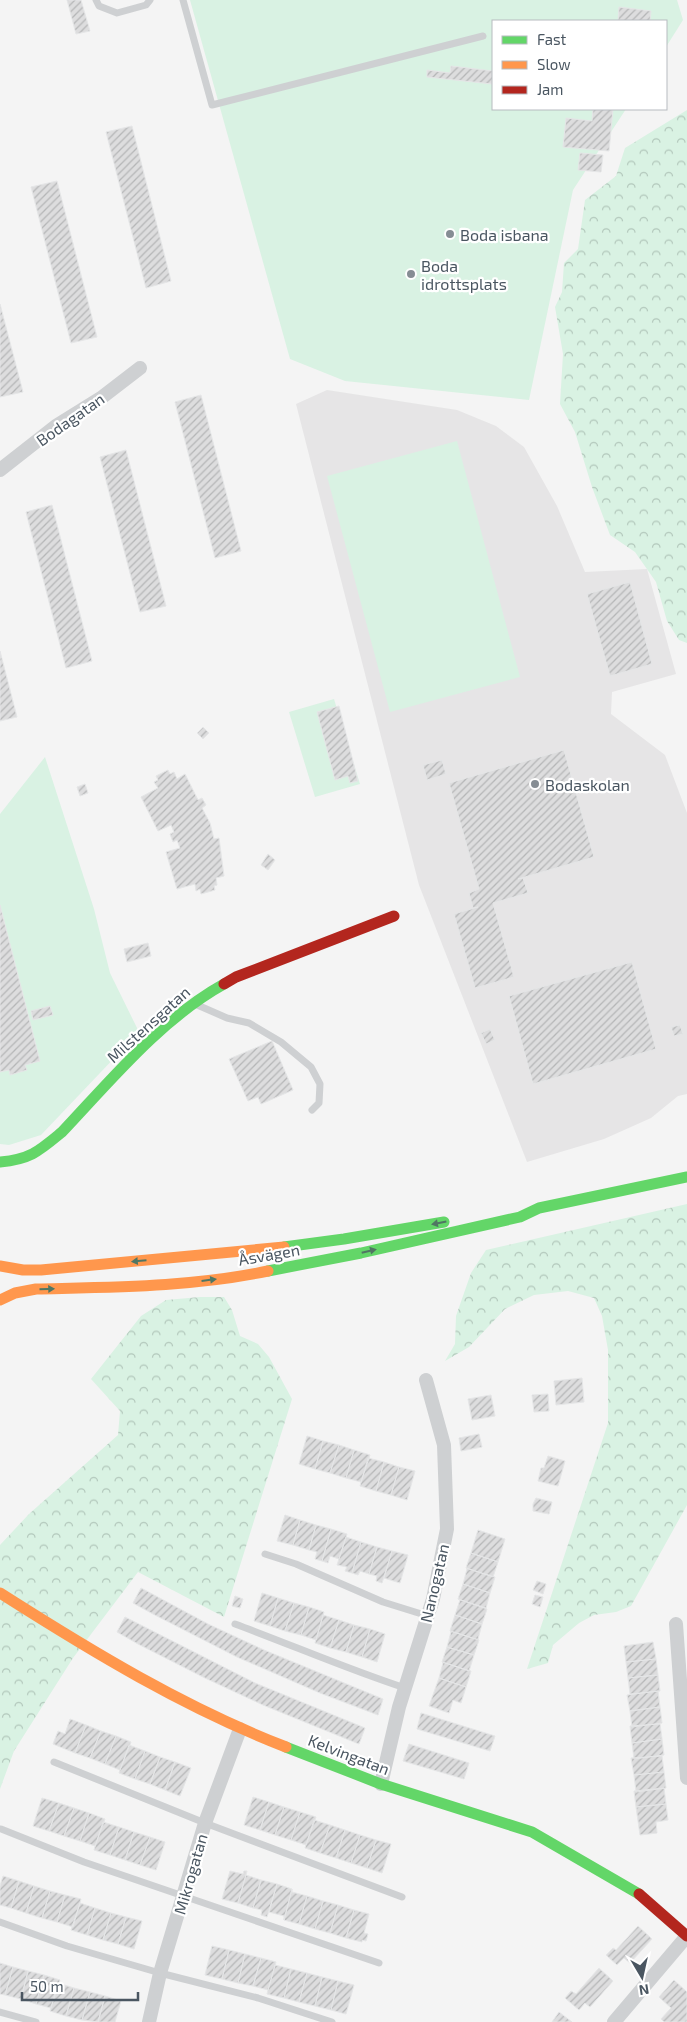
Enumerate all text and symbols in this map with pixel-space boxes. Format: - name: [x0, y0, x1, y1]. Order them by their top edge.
- legend: [492, 20, 667, 110]
- text: Fast: [537, 30, 567, 48]
- text: Slow: [537, 55, 571, 73]
- text: Jam: [537, 80, 563, 98]
- place label: Boda isbana: [460, 225, 549, 244]
- marker: Boda isbana: [444, 228, 456, 240]
- place label: Boda idrottsplats: [421, 256, 507, 293]
- marker: Boda idrottsplats: [405, 268, 417, 280]
- street label: Bodagatan: [32, 389, 108, 449]
- place label: Bodaskolan: [545, 775, 630, 794]
- marker: Bodaskolan: [529, 778, 541, 790]
- street label: Milstensgatan: [103, 982, 193, 1066]
- one-way arrow: [431, 1219, 447, 1227]
- street label: Åsvägen: [237, 1239, 301, 1269]
- one-way arrow: [361, 1247, 376, 1255]
- one-way arrow: [131, 1258, 147, 1266]
- one-way arrow: [201, 1276, 217, 1284]
- one-way arrow: [39, 1285, 55, 1293]
- street label: Nanogatan: [416, 1542, 452, 1624]
- street label: Kelvingatan: [306, 1730, 392, 1778]
- street label: Mikrogatan: [169, 1831, 211, 1917]
- north arrow: [617, 1952, 667, 2002]
- scale bar: [22, 1970, 139, 2002]
- text: 50 m: [30, 1977, 64, 1995]
- text: N: [638, 1981, 650, 2000]

